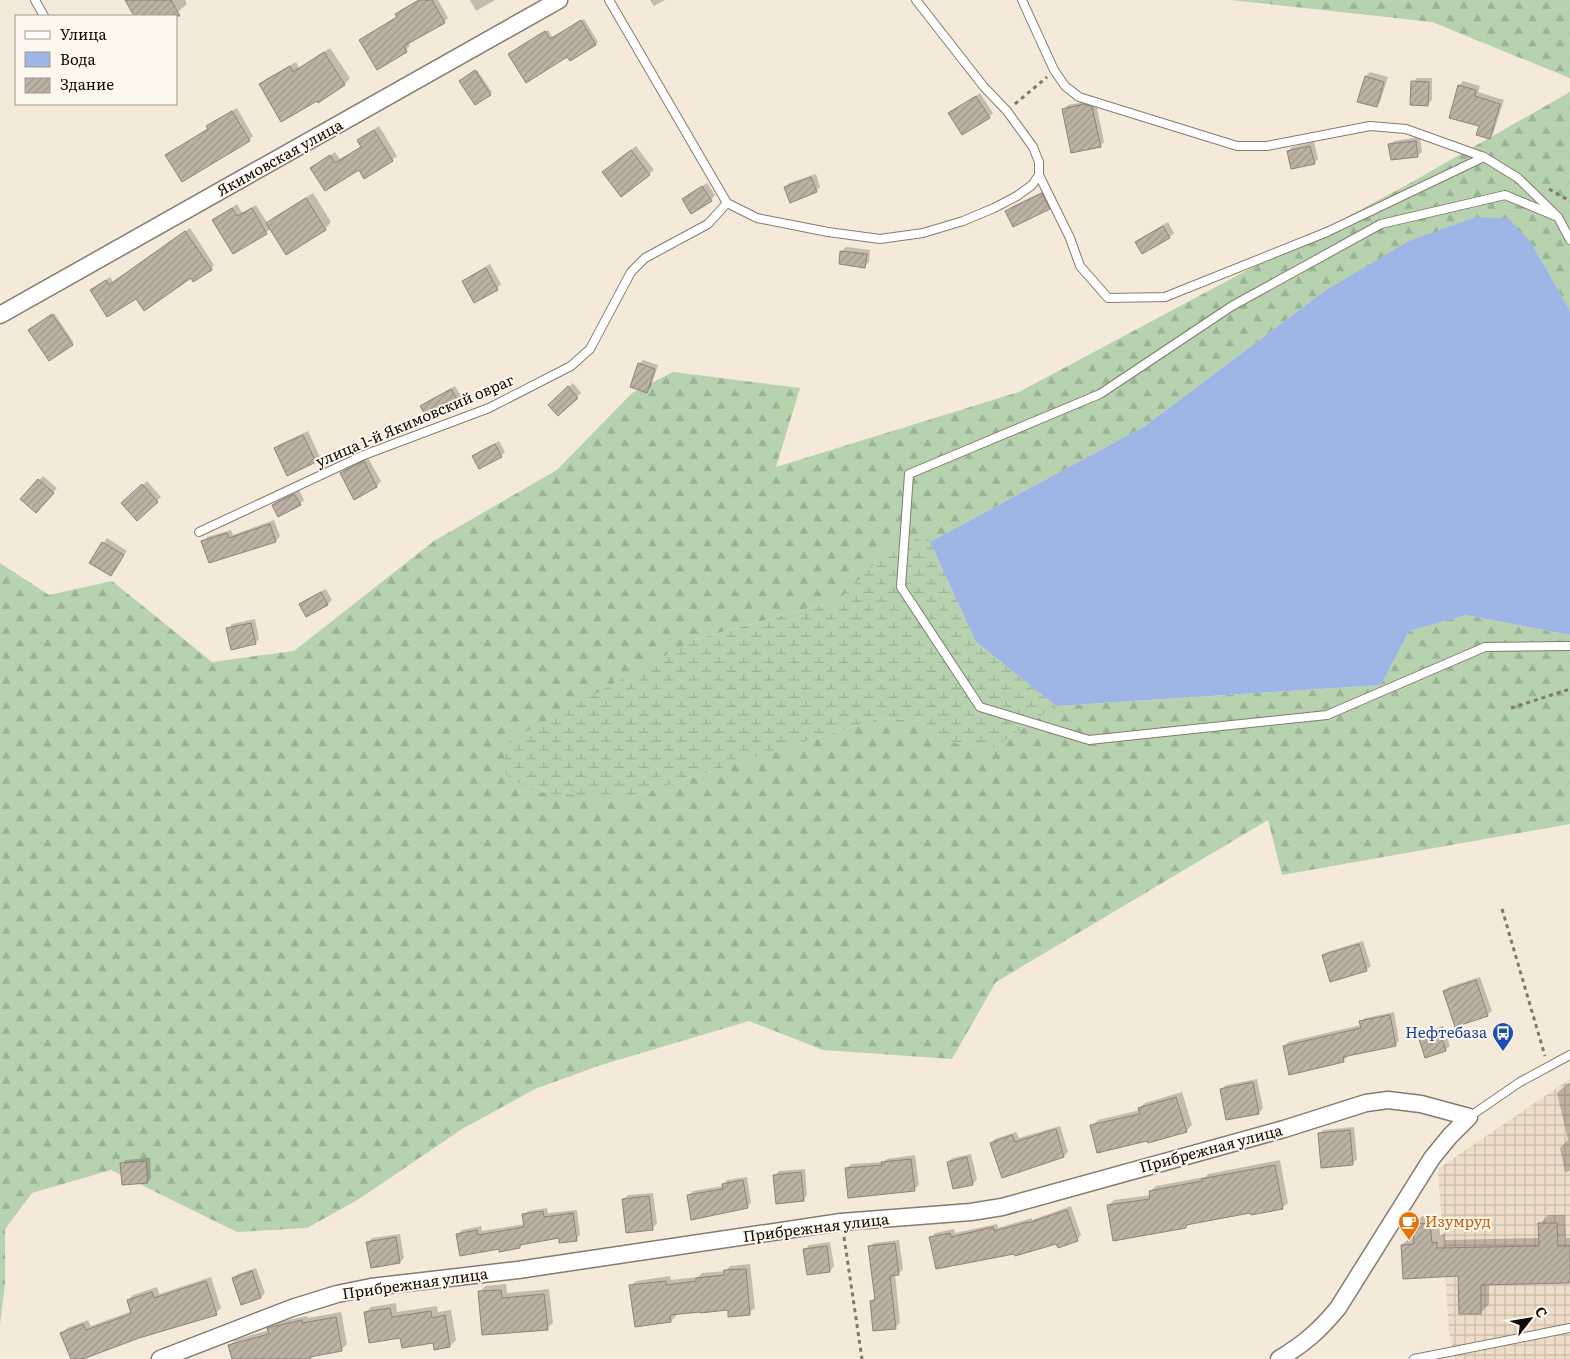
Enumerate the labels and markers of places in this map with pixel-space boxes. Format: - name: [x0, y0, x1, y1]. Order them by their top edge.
- place label: Нефтебаза: [1405, 1020, 1488, 1043]
- bus stop icon: Нефтебаза: [1491, 1021, 1515, 1052]
- place label: Изумруд: [1425, 1209, 1491, 1232]
- cafe icon: Изумруд: [1397, 1210, 1421, 1241]

